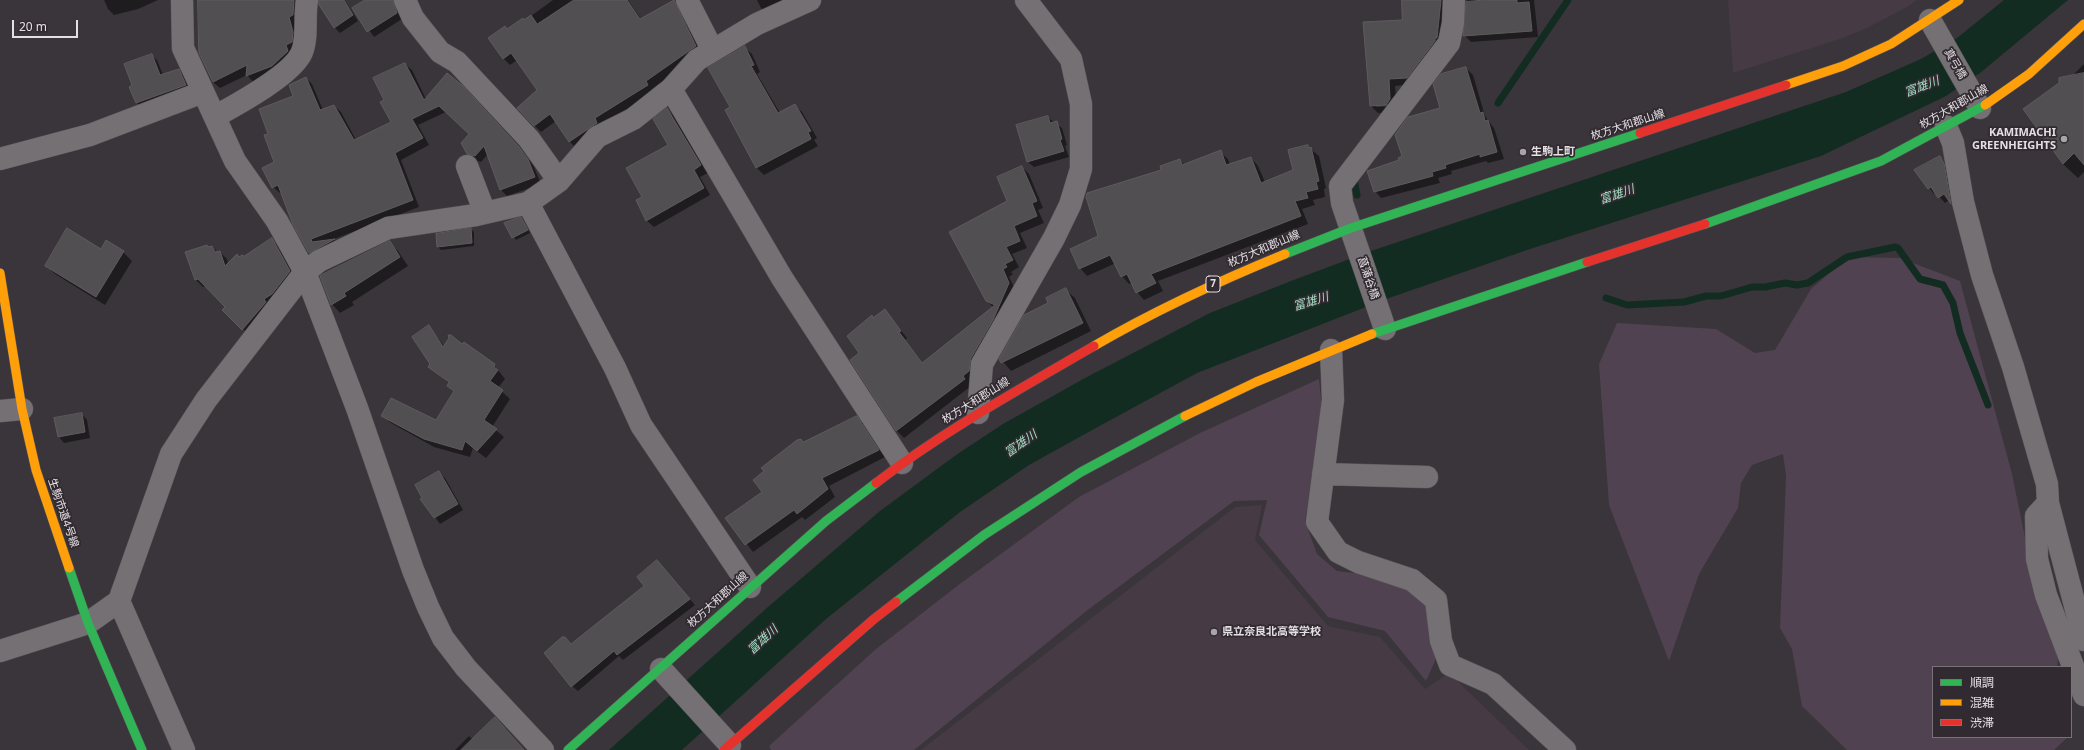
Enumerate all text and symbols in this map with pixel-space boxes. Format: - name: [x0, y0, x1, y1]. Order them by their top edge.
- scale bar: [14, 12, 80, 38]
- text: 20 m: [19, 18, 47, 35]
- street label: 真弓橋: [1941, 46, 1969, 82]
- water label: 富雄川: [1903, 74, 1941, 100]
- street label: 枚方大和郡山線: [1917, 82, 1991, 132]
- street label: 枚方大和郡山線: [1589, 107, 1667, 143]
- place label: KAMIMACHI GREENHEIGHTS: [1972, 126, 2056, 152]
- marker: KAMIMACHI GREENHEIGHTS: [2059, 134, 2069, 144]
- place label: 生駒上町: [1531, 145, 1575, 159]
- marker: 生駒上町: [1518, 147, 1528, 157]
- water label: 富雄川: [1598, 182, 1636, 208]
- street label: 枚方大和郡山線: [1226, 228, 1302, 270]
- street label: 菖蒲谷橋: [1355, 255, 1381, 301]
- road number: 7: [1206, 276, 1220, 292]
- water label: 富雄川: [1292, 290, 1330, 314]
- street label: 枚方大和郡山線: [940, 375, 1012, 427]
- water label: 富雄川: [1002, 428, 1040, 460]
- street label: 生駒市道4号線: [45, 477, 81, 549]
- street label: 枚方大和郡山線: [685, 569, 751, 631]
- water label: 富雄川: [745, 622, 781, 658]
- place label: 県立奈良北高等学校: [1222, 625, 1321, 639]
- marker: 県立奈良北高等学校: [1209, 627, 1219, 637]
- legend: [1932, 666, 2072, 738]
- text: 順調: [1970, 674, 1994, 691]
- text: 混雑: [1970, 694, 1994, 711]
- text: 渋滞: [1970, 714, 1994, 731]

